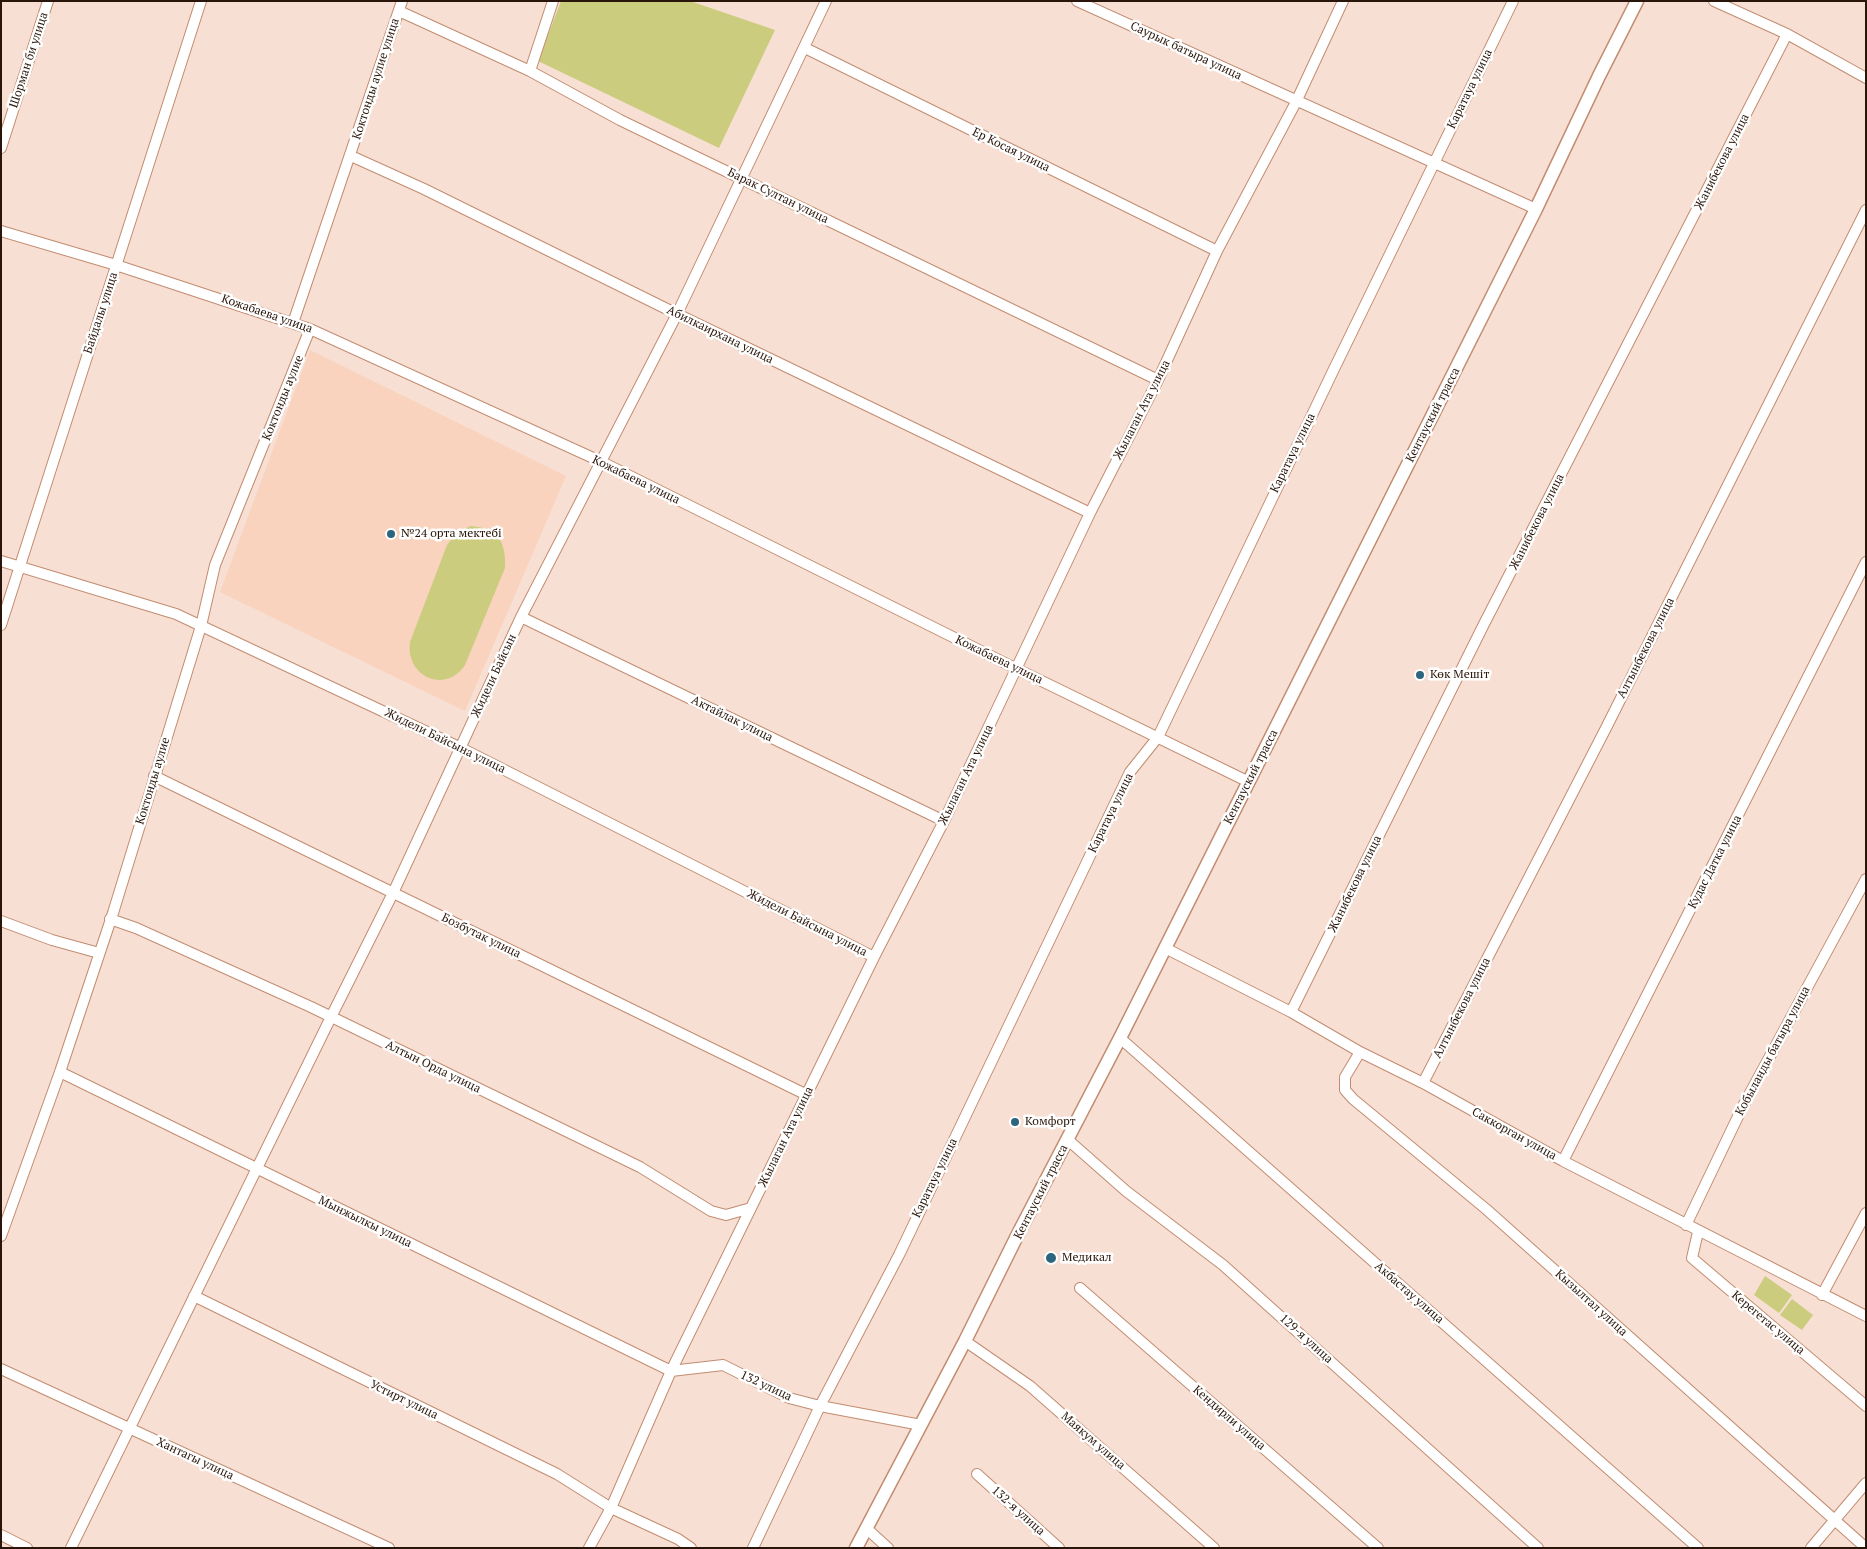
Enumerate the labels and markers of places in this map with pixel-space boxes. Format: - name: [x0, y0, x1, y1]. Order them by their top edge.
- place label: №24 орта мектебі: [401, 527, 502, 541]
- marker: №24 орта мектебі: [385, 528, 397, 540]
- place label: Көк Мешіт: [1430, 668, 1489, 682]
- marker: Көк Мешіт: [1414, 669, 1426, 681]
- place label: Комфорт: [1025, 1115, 1076, 1129]
- marker: Комфорт: [1009, 1116, 1021, 1128]
- marker: Медикал: [1044, 1251, 1058, 1265]
- place label: Медикал: [1062, 1251, 1112, 1265]

